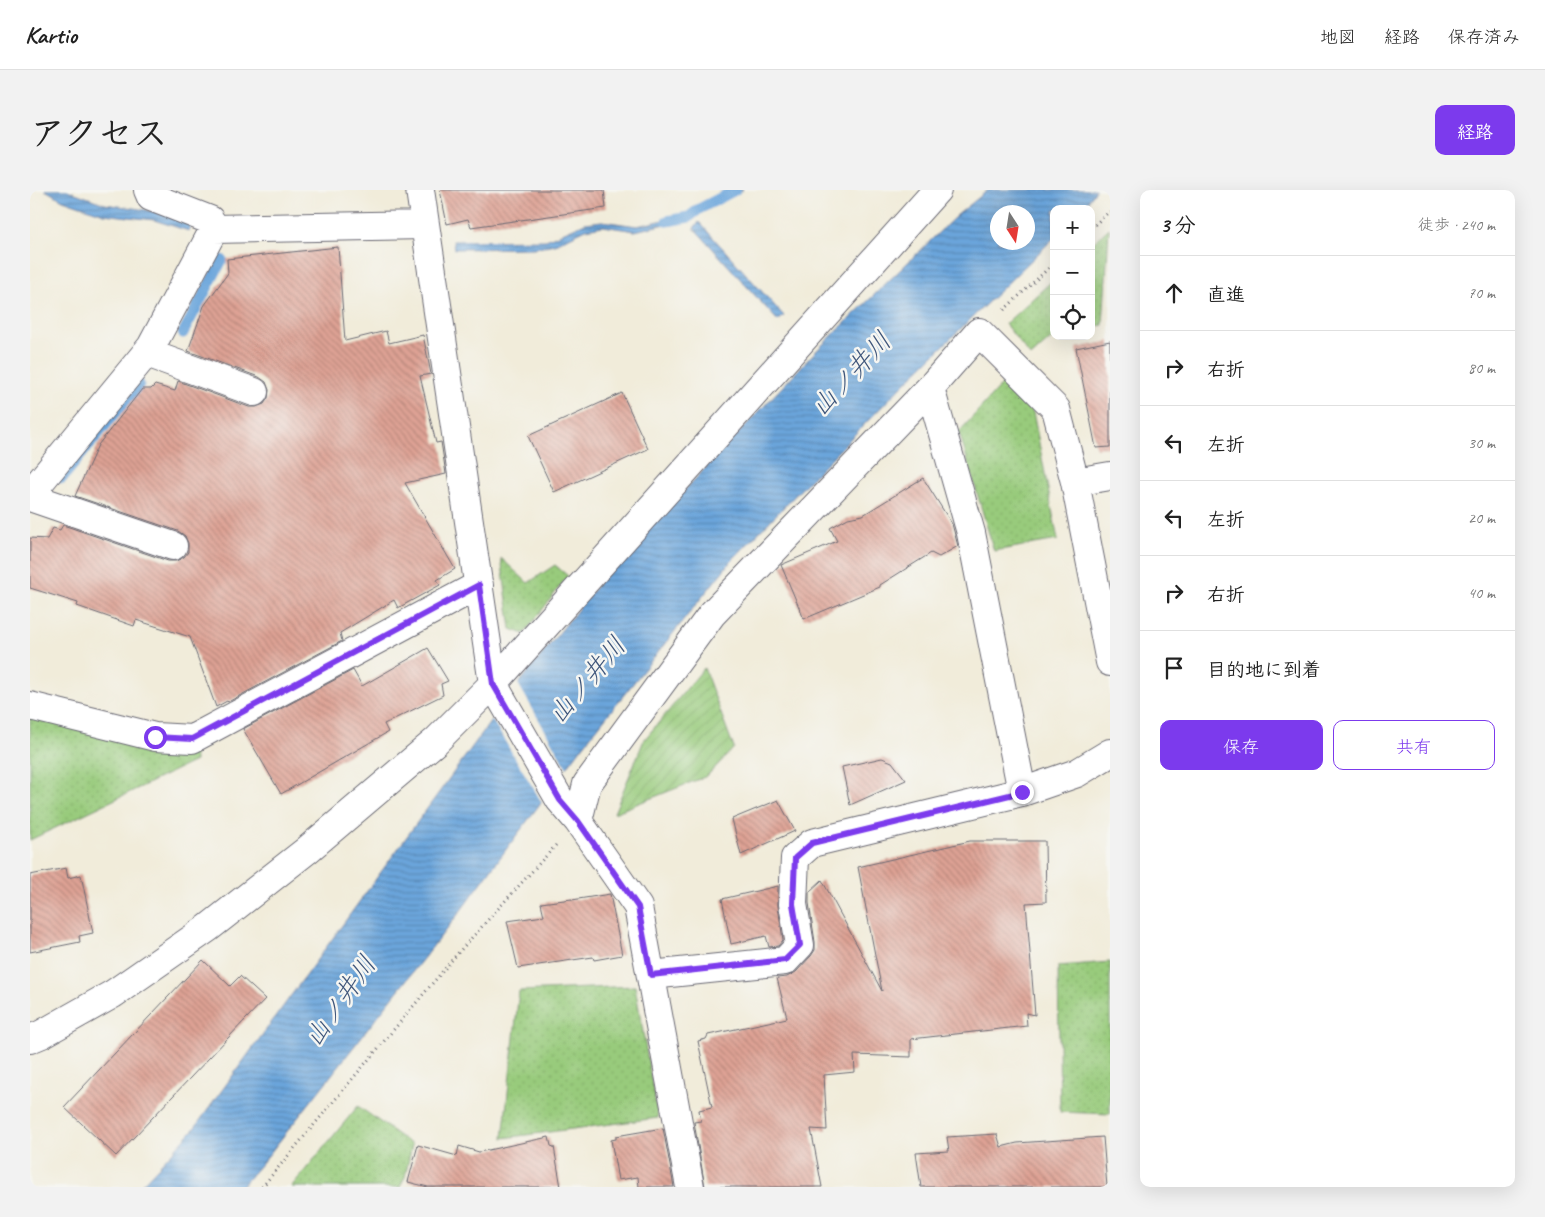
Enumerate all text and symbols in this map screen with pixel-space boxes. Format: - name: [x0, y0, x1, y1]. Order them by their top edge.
- text: Kartio: [25, 20, 77, 50]
- text: 地図: [1320, 26, 1356, 48]
- text: 経路: [1384, 26, 1420, 48]
- text: 保存済み: [1448, 26, 1520, 48]
- button: 経路: [1435, 105, 1515, 155]
- text: アクセス: [30, 111, 168, 156]
- north arrow: [990, 205, 1035, 250]
- map controls: [1050, 205, 1095, 340]
- button: +: [1050, 205, 1095, 250]
- text: 3 分: [1160, 212, 1196, 238]
- text: 徒歩 · 240 m: [1418, 215, 1495, 235]
- button: −: [1050, 250, 1095, 295]
- icon: ahead: [1160, 279, 1188, 307]
- text: 直進: [1207, 283, 1245, 307]
- text: 70 m: [1468, 283, 1495, 303]
- button: locate: [1050, 295, 1095, 340]
- water label: 山ノ井川: [803, 325, 899, 423]
- icon: right: [1160, 354, 1188, 382]
- text: 右折: [1207, 358, 1245, 382]
- text: 80 m: [1468, 358, 1495, 378]
- icon: left: [1160, 429, 1188, 457]
- text: 左折: [1207, 433, 1245, 457]
- text: 30 m: [1468, 433, 1495, 453]
- icon: left: [1160, 504, 1188, 532]
- text: 左折: [1207, 508, 1245, 532]
- text: 20 m: [1468, 508, 1495, 528]
- icon: right: [1160, 579, 1188, 607]
- text: 右折: [1207, 583, 1245, 607]
- text: 40 m: [1468, 583, 1495, 603]
- water label: 山ノ井川: [541, 630, 633, 730]
- icon: arrive: [1160, 654, 1188, 682]
- text: 目的地に到着: [1207, 658, 1321, 682]
- button: 保存: [1160, 720, 1323, 770]
- button: 共有: [1333, 720, 1495, 770]
- route start: [144, 726, 167, 749]
- route end: [1011, 781, 1034, 804]
- water label: 山ノ井川: [297, 949, 383, 1053]

